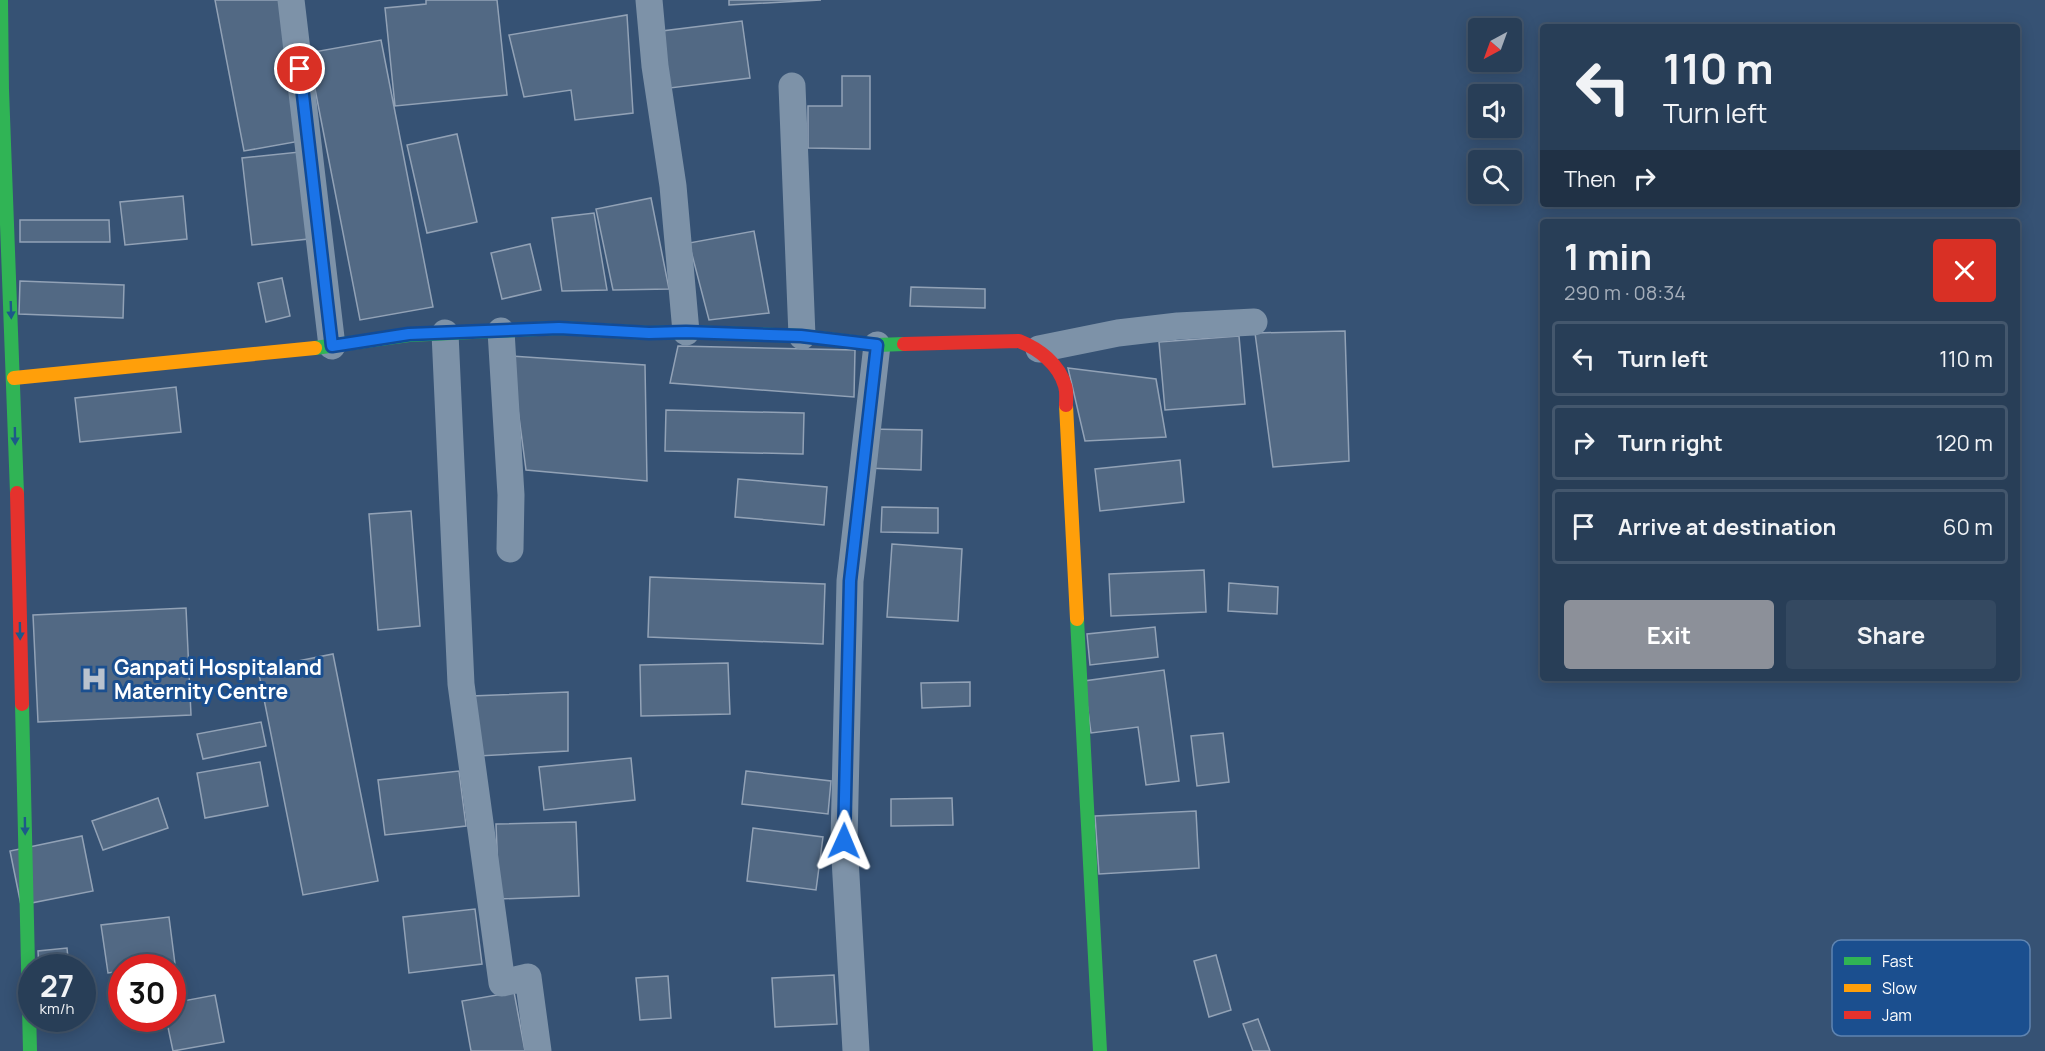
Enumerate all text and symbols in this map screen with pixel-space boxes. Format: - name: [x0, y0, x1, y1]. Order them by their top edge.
- north arrow: [1468, 18, 1522, 72]
- map controls: [1468, 18, 1522, 204]
- text: 110 m: [1663, 39, 1774, 97]
- pin: [274, 43, 325, 94]
- icon: left: [1564, 48, 1642, 126]
- icon: arrive: [283, 52, 316, 85]
- button: sound: [1468, 84, 1522, 138]
- text: Turn left: [1663, 94, 1767, 131]
- button: search: [1468, 150, 1522, 204]
- icon: right: [1628, 162, 1661, 195]
- text: Then: [1564, 164, 1616, 194]
- text: 1 min: [1564, 232, 1652, 281]
- button: close: [1933, 239, 1996, 302]
- text: 290 m · 08:34: [1564, 279, 1686, 306]
- one-way arrow: [6, 301, 16, 320]
- icon: left: [1567, 342, 1600, 375]
- text: Turn left: [1618, 344, 1708, 374]
- text: 110 m: [1939, 344, 1993, 374]
- icon: right: [1567, 426, 1600, 459]
- one-way arrow: [11, 427, 20, 446]
- text: Turn right: [1618, 428, 1723, 458]
- text: 120 m: [1935, 428, 1993, 458]
- icon: arrive: [1567, 510, 1600, 543]
- text: Arrive at destination: [1618, 512, 1836, 542]
- text: 60 m: [1943, 512, 1993, 542]
- button: Exit: [1564, 600, 1774, 669]
- button: Share: [1786, 600, 1996, 669]
- one-way arrow: [15, 622, 25, 641]
- place label: Ganpati Hospitaland Maternity Centre: [114, 653, 322, 705]
- hospital icon: Ganpati Hospitaland Maternity Centre: [79, 664, 109, 694]
- position arrow: [812, 809, 876, 873]
- one-way arrow: [20, 817, 29, 836]
- legend: [1832, 940, 2030, 1036]
- text: Fast: [1882, 950, 1913, 972]
- speed limit sign: 30: [108, 954, 186, 1032]
- text: 27: [40, 965, 74, 1006]
- text: Slow: [1882, 977, 1917, 999]
- text: km/h: [40, 998, 74, 1019]
- text: Jam: [1882, 1004, 1912, 1026]

